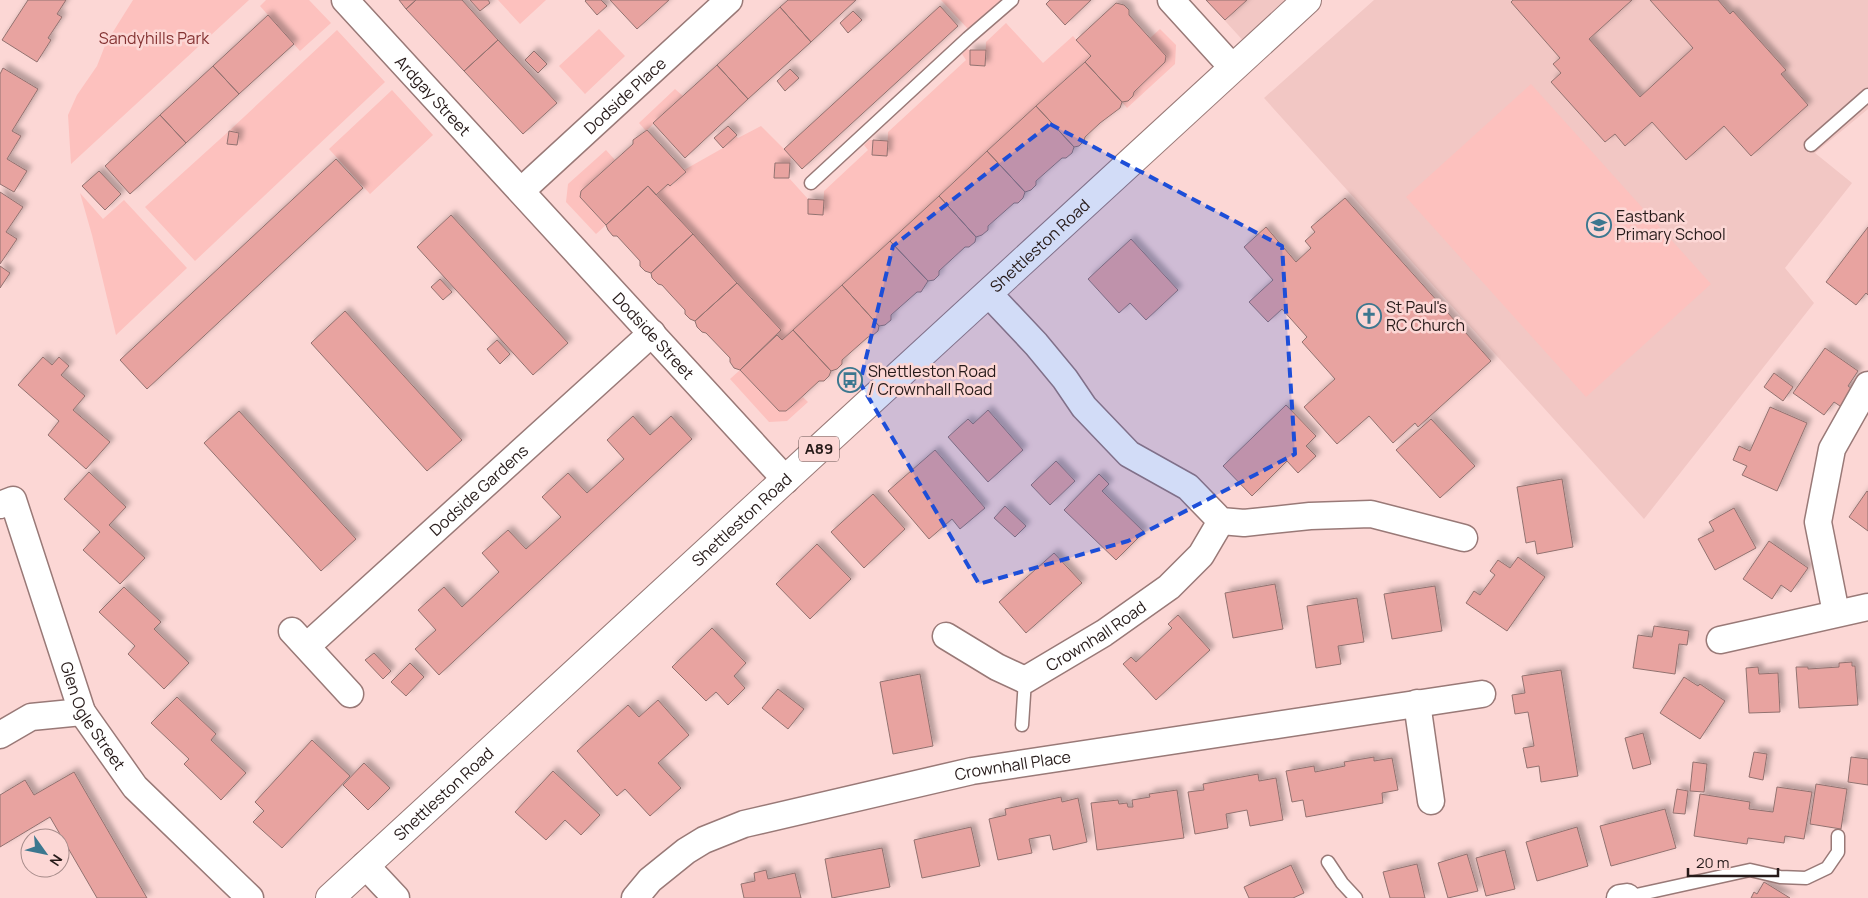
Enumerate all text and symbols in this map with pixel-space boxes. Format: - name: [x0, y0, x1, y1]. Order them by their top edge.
- park label: Sandyhills Park: [99, 27, 210, 49]
- street label: Ardgay Street: [390, 51, 476, 141]
- street label: Dodside Place: [579, 52, 671, 139]
- street label: Shettleston Road: [985, 194, 1094, 297]
- place label: Eastbank Primary School: [1616, 205, 1726, 245]
- school or university icon: Eastbank Primary School: [1586, 212, 1612, 238]
- street label: Dodside Street: [608, 287, 699, 384]
- place label: St Paul's RC Church: [1386, 296, 1465, 336]
- church icon: St Paul's RC Church: [1356, 303, 1382, 329]
- place label: Shettleston Road / Crownhall Road: [868, 360, 996, 400]
- bus stop icon: Shettleston Road / Crownhall Road: [837, 367, 863, 393]
- road number: A89: [799, 436, 839, 462]
- street label: Dodside Gardens: [425, 440, 533, 541]
- street label: Shettleston Road: [687, 468, 796, 571]
- street label: Crownhall Road: [1042, 596, 1150, 676]
- street label: Glen Ogle Street: [55, 659, 131, 775]
- street label: Shettleston Road: [389, 742, 498, 845]
- street label: Crownhall Place: [952, 745, 1072, 786]
- north arrow: [20, 828, 70, 878]
- scale bar: [1688, 846, 1778, 878]
- text: N: [46, 851, 67, 870]
- text: 20 m: [1696, 852, 1729, 873]

